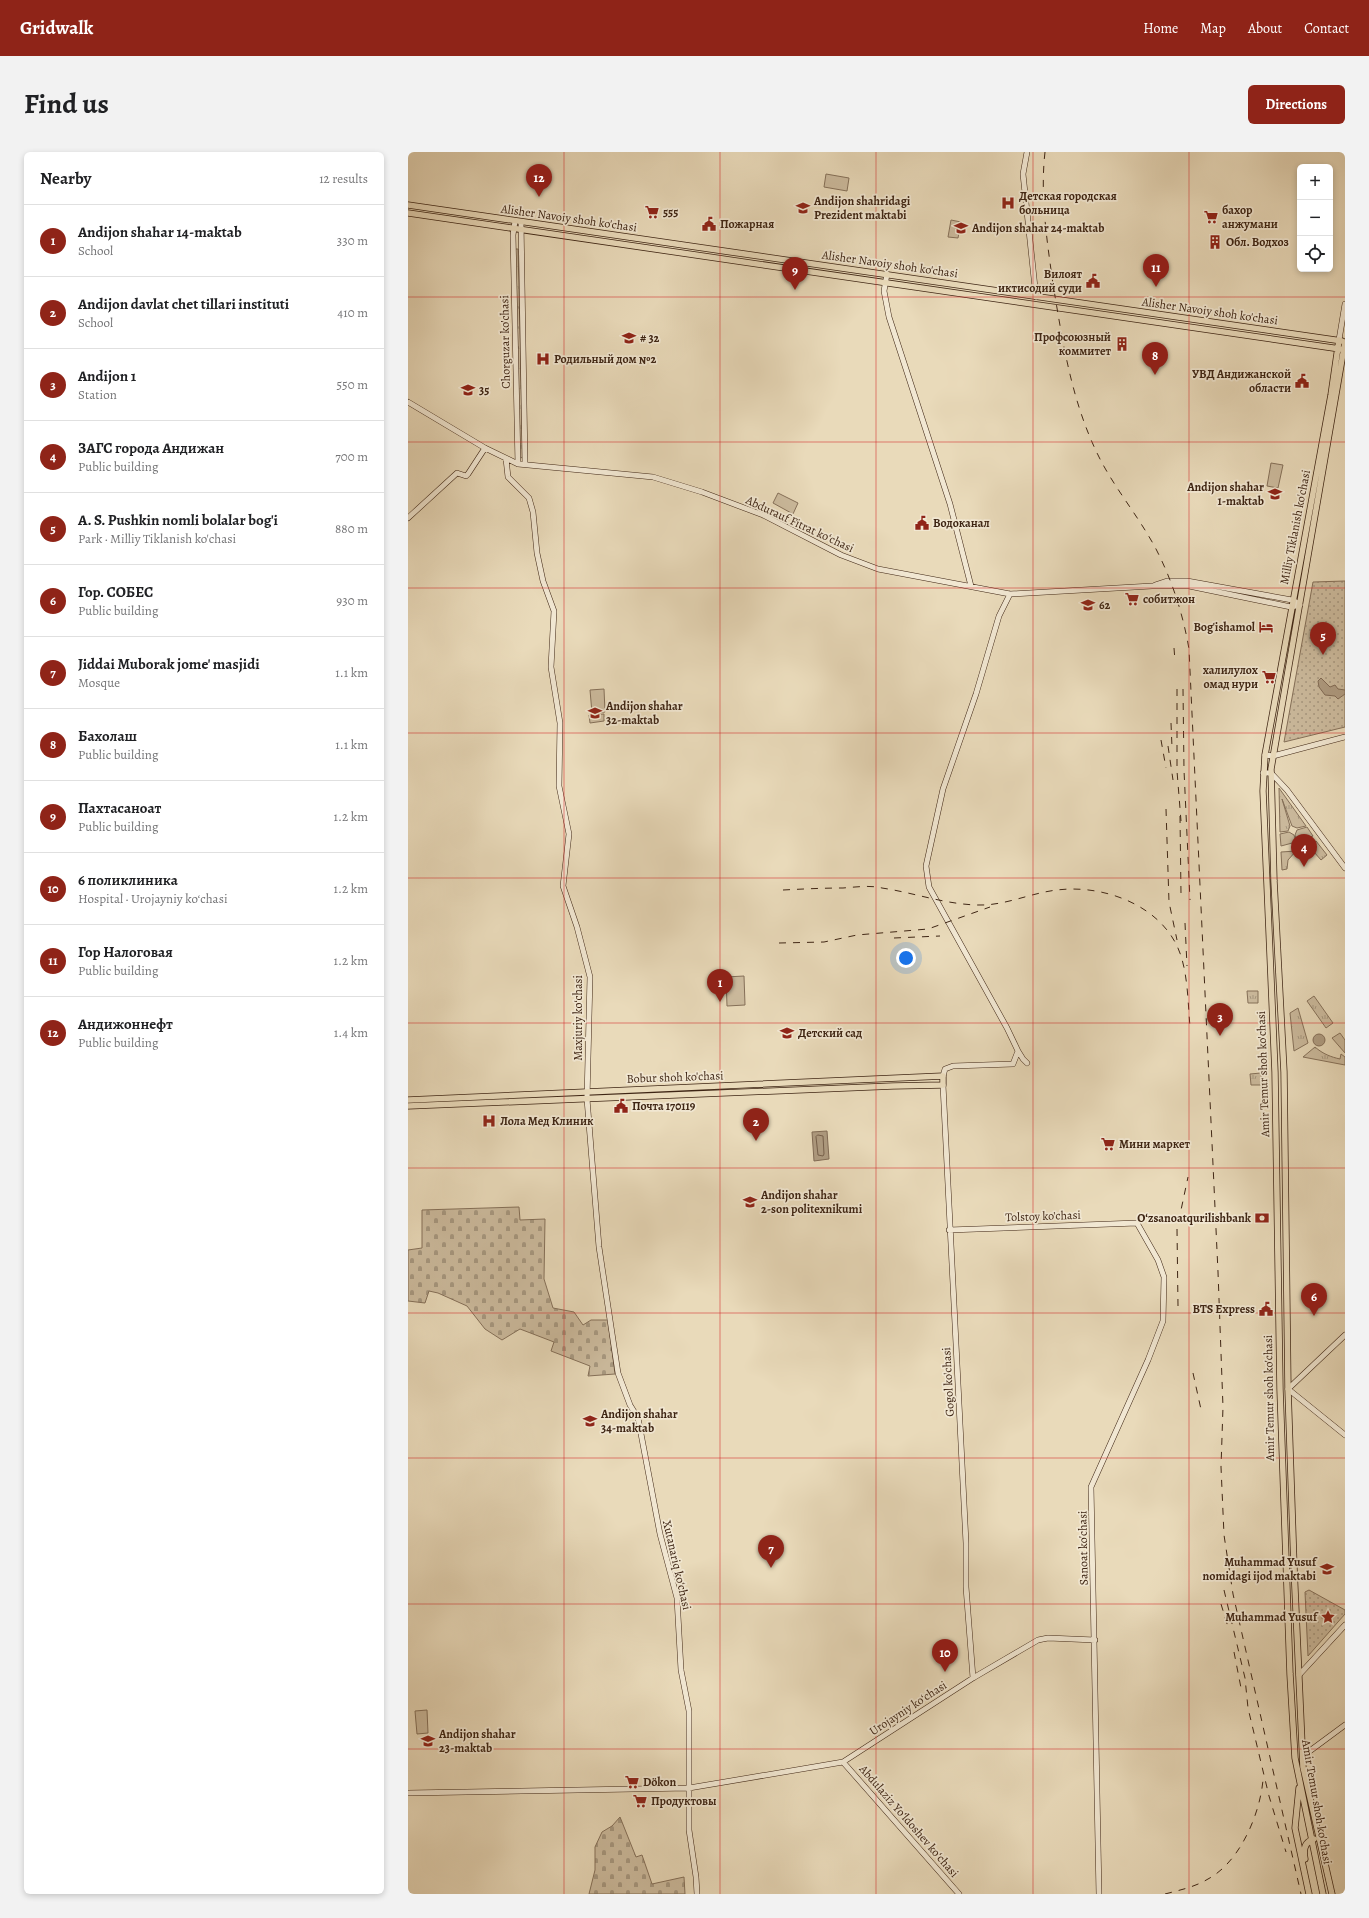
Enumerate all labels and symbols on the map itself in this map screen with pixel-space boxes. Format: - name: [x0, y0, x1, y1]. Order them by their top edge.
- pin: 12: [526, 164, 552, 197]
- place label: Детская городская больница: [1019, 188, 1117, 218]
- place label: Andijon shahridagi Prezident maktabi: [813, 193, 911, 223]
- hospital icon: Детская городская больница: [1000, 195, 1016, 211]
- street label: Alisher Navoiy shoh ko'chasi: [499, 200, 638, 235]
- school or university icon: Andijon shahridagi Prezident maktabi: [795, 200, 811, 216]
- place label: бахор анжумани: [1222, 202, 1278, 232]
- supermarket icon: 555: [644, 204, 660, 220]
- place label: 555: [663, 204, 678, 220]
- supermarket icon: бахор анжумани: [1203, 209, 1219, 225]
- public building icon: Пожарная: [701, 216, 717, 232]
- place label: Пожарная: [720, 216, 774, 232]
- school or university icon: Andijon shahar 24-maktab: [953, 220, 969, 236]
- place label: Andijon shahar 24-maktab: [971, 220, 1104, 236]
- building icon: Обл. Водхоз: [1207, 234, 1223, 250]
- place label: Обл. Водхоз: [1226, 234, 1289, 250]
- street label: Alisher Navoiy shoh ko'chasi: [820, 246, 959, 281]
- pin: 11: [1143, 254, 1169, 287]
- pin: 9: [782, 257, 808, 290]
- place label: Вилоят иктисодий суди: [998, 266, 1083, 296]
- public building icon: Вилоят иктисодий суди: [1085, 273, 1101, 289]
- street label: Alisher Navoiy shoh ko'chasi: [1140, 293, 1279, 328]
- street label: Chorguzar ko'chasi: [496, 295, 514, 389]
- place label: Профсоюзный коммитет: [1034, 329, 1112, 359]
- school or university icon: # 32: [621, 330, 637, 346]
- place label: # 32: [640, 330, 660, 346]
- building icon: Профсоюзный коммитет: [1114, 336, 1130, 352]
- pin: 8: [1142, 342, 1168, 375]
- hospital icon: Родильный дом №2: [535, 351, 551, 367]
- place label: Родильный дом №2: [554, 351, 656, 367]
- place label: УВД Андижанской области: [1192, 366, 1291, 396]
- public building icon: УВД Андижанской области: [1294, 373, 1310, 389]
- school or university icon: 35: [460, 382, 476, 398]
- place label: 35: [479, 382, 489, 398]
- street label: Milliy Tiklanish ko'chasi: [1276, 468, 1314, 586]
- place label: Andijon shahar 1-maktab: [1186, 479, 1264, 509]
- school or university icon: Andijon shahar 1-maktab: [1267, 486, 1283, 502]
- street label: Abdurauf Fitrat koʻchasi: [742, 492, 857, 556]
- public building icon: Водоканал: [914, 515, 930, 531]
- place label: Водоканал: [933, 515, 990, 531]
- supermarket icon: собитжон: [1124, 591, 1140, 607]
- place label: собитжон: [1143, 591, 1195, 607]
- school or university icon: 62: [1080, 597, 1096, 613]
- place label: 62: [1099, 597, 1111, 613]
- place label: Bog'ishamol: [1193, 619, 1256, 635]
- hotel icon: Bog'ishamol: [1258, 619, 1274, 635]
- pin: 5: [1310, 622, 1336, 655]
- place label: халилулох омад нури: [1203, 662, 1259, 692]
- supermarket icon: халилулох омад нури: [1261, 669, 1277, 685]
- place label: Andijon shahar 32-maktab: [605, 698, 683, 728]
- school or university icon: Andijon shahar 32-maktab: [587, 705, 603, 721]
- pin: 4: [1291, 834, 1317, 867]
- your location: [896, 948, 916, 968]
- pin: 1: [707, 969, 733, 1002]
- street label: Maxjuriy koʻchasi: [570, 975, 586, 1061]
- pin: 3: [1207, 1003, 1233, 1036]
- street label: Amir Temur shoh ko'chasi: [1253, 1011, 1273, 1138]
- school or university icon: Детский сад: [779, 1025, 795, 1041]
- place label: Детский сад: [798, 1025, 862, 1041]
- street label: Bobur shoh ko'chasi: [626, 1067, 724, 1087]
- public building icon: Почта 170119: [613, 1098, 629, 1114]
- place label: Почта 170119: [632, 1098, 696, 1114]
- pin: 2: [743, 1108, 769, 1141]
- hospital icon: Лола Мед Клиник: [481, 1113, 497, 1129]
- place label: Лола Мед Клиник: [500, 1113, 594, 1129]
- supermarket icon: Мини маркет: [1100, 1136, 1116, 1152]
- place label: Мини маркет: [1119, 1136, 1190, 1152]
- place label: Andijon shahar 2-son politexnikumi: [760, 1187, 863, 1217]
- school or university icon: Andijon shahar 2-son politexnikumi: [742, 1194, 758, 1210]
- street label: Tolstoy ko'chasi: [1005, 1207, 1081, 1225]
- place label: Oʻzsanoatqurilishbank: [1137, 1210, 1252, 1226]
- bank icon: Oʻzsanoatqurilishbank: [1254, 1210, 1270, 1226]
- pin: 6: [1301, 1283, 1327, 1316]
- place label: BTS Express: [1193, 1301, 1255, 1317]
- public building icon: BTS Express: [1258, 1301, 1274, 1317]
- street label: Amir Temur shoh ko'chasi: [1260, 1335, 1278, 1462]
- street label: Gogol ko'chasi: [938, 1347, 958, 1417]
- place label: Andijon shahar 34-maktab: [600, 1406, 678, 1436]
- school or university icon: Andijon shahar 34-maktab: [582, 1413, 598, 1429]
- street label: Sanoat ko'chasi: [1074, 1511, 1092, 1585]
- street label: Xutanariq koʻchasi: [659, 1519, 695, 1611]
- pin: 7: [758, 1535, 784, 1568]
- place label: Muhammad Yusuf nomidagi ijod maktabi: [1203, 1554, 1318, 1584]
- school or university icon: Muhammad Yusuf nomidagi ijod maktabi: [1319, 1561, 1335, 1577]
- place label: Muhammad Yusuf: [1225, 1609, 1319, 1625]
- place icon: Muhammad Yusuf: [1320, 1609, 1336, 1625]
- pin: 10: [932, 1639, 958, 1672]
- street label: Urоjayniy koʻchasi: [866, 1677, 950, 1739]
- place label: Andijon shahar 23-maktab: [438, 1726, 516, 1756]
- school or university icon: Andijon shahar 23-maktab: [420, 1733, 436, 1749]
- street label: Amir Temur shoh ko'chasi: [1298, 1738, 1336, 1866]
- street label: Abdulaziz Yoʻldoshev koʻchasi: [855, 1761, 962, 1881]
- supermarket icon: Dökon: [624, 1774, 640, 1790]
- place label: Dökon: [643, 1774, 677, 1790]
- supermarket icon: Продуктовы: [632, 1793, 648, 1809]
- place label: Продуктовы: [651, 1793, 716, 1809]

